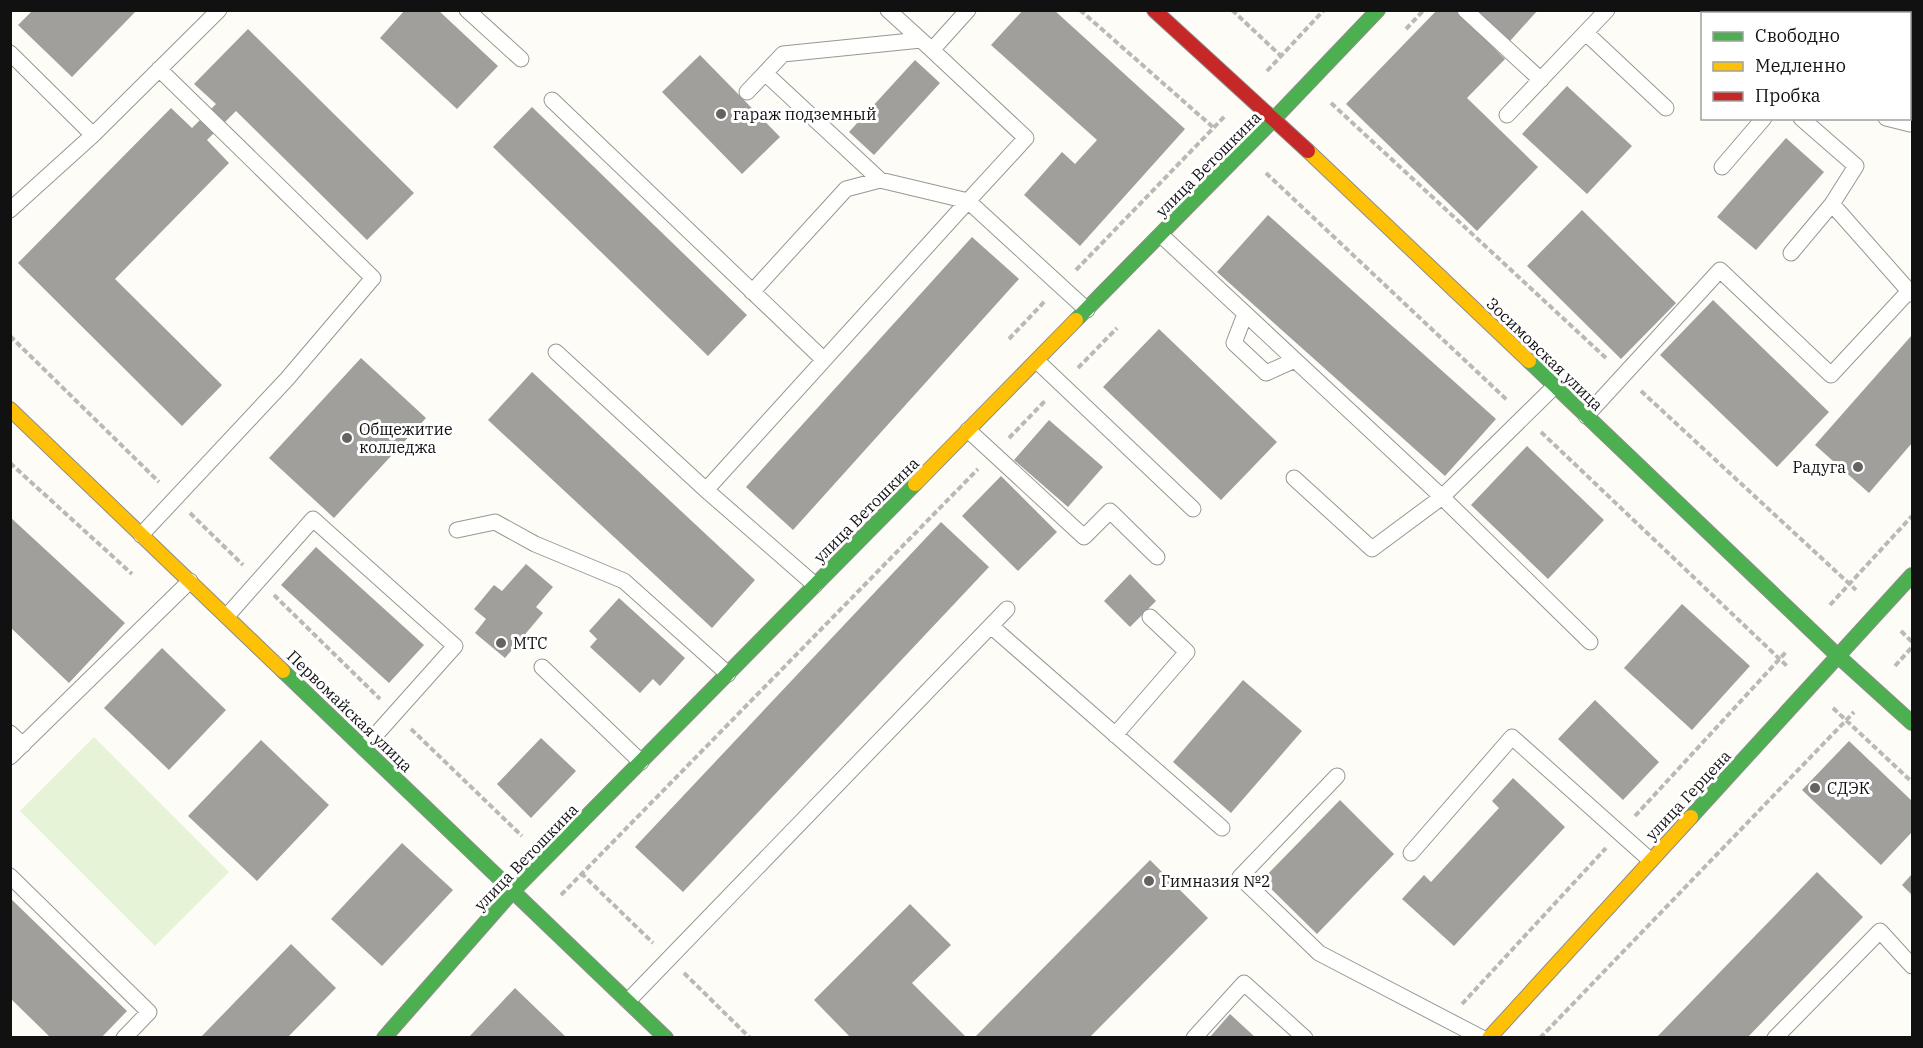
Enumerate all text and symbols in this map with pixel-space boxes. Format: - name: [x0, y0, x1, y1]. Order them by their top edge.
- legend: [1701, 12, 1911, 120]
- text: Свободно: [1755, 24, 1840, 47]
- text: Медленно: [1755, 54, 1846, 77]
- text: Пробка: [1755, 84, 1821, 107]
- place label: гараж подземный: [733, 104, 876, 124]
- marker: гараж подземный: [714, 107, 728, 121]
- street label: улица Ветошкина: [1151, 107, 1265, 221]
- street label: Зосимовская улица: [1483, 293, 1608, 415]
- place label: Общежитие колледжа: [359, 419, 453, 457]
- marker: Общежитие колледжа: [340, 431, 354, 445]
- street label: улица Ветошкина: [809, 453, 923, 567]
- place label: Радуга: [1792, 457, 1846, 477]
- marker: Радуга: [1851, 460, 1865, 474]
- place label: МТС: [513, 633, 548, 653]
- marker: МТС: [494, 636, 508, 650]
- street label: Первомайская улица: [283, 646, 417, 776]
- street label: улица Герцена: [1641, 746, 1735, 844]
- place label: СДЭК: [1827, 778, 1870, 798]
- marker: СДЭК: [1808, 781, 1822, 795]
- street label: улица Ветошкина: [470, 799, 582, 915]
- place label: Гимназия №2: [1161, 871, 1271, 891]
- marker: Гимназия №2: [1142, 874, 1156, 888]

